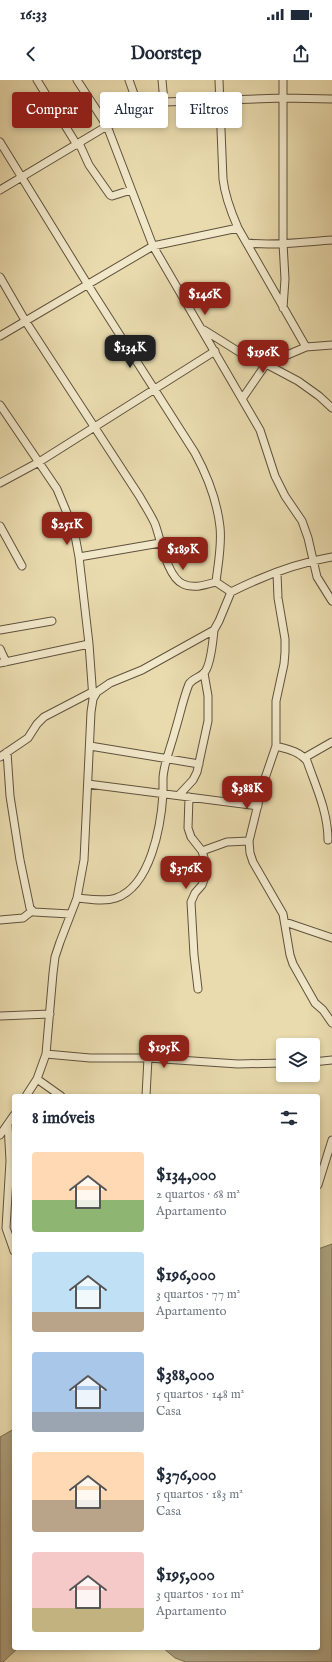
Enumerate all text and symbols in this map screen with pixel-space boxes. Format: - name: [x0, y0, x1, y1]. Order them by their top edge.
- text: 16:33: [20, 5, 47, 24]
- icon: back: [20, 43, 42, 65]
- text: Doorstep: [131, 43, 201, 66]
- icon: share: [290, 43, 312, 65]
- chip: Comprar: [12, 92, 92, 128]
- chip: Alugar: [100, 92, 168, 128]
- chip: Filtros: [176, 92, 242, 128]
- pin: $146K: [177, 282, 233, 316]
- text: $146K: [188, 286, 222, 303]
- pin: $134K: [102, 335, 158, 369]
- text: $134K: [114, 339, 146, 356]
- pin: $196K: [235, 340, 291, 374]
- text: $196K: [247, 344, 279, 361]
- pin: $251K: [39, 512, 95, 546]
- text: $251K: [51, 516, 83, 533]
- pin: $189K: [155, 537, 211, 571]
- text: $189K: [167, 541, 199, 558]
- pin: $388K: [219, 776, 275, 810]
- text: $388K: [231, 780, 263, 797]
- pin: $376K: [158, 856, 214, 890]
- text: $376K: [169, 860, 203, 877]
- pin: $195K: [136, 1035, 192, 1069]
- map controls: [276, 1038, 320, 1082]
- button: layers: [276, 1038, 320, 1082]
- text: $195K: [148, 1039, 180, 1056]
- icon: filters: [278, 1107, 300, 1129]
- text: 8 imóveis: [32, 1108, 95, 1129]
- text: $134,000: [156, 1165, 216, 1186]
- icon: home: [64, 1168, 112, 1216]
- text: 2 quartos · 68 m²: [156, 1186, 240, 1203]
- text: Apartamento: [156, 1203, 227, 1220]
- text: $196,000: [156, 1265, 216, 1286]
- icon: home: [64, 1268, 112, 1316]
- text: 3 quartos · 77 m²: [156, 1286, 240, 1303]
- text: Apartamento: [156, 1303, 227, 1320]
- text: $388,000: [156, 1365, 215, 1386]
- icon: home: [64, 1368, 112, 1416]
- text: 5 quartos · 148 m²: [156, 1386, 244, 1403]
- text: Casa: [156, 1403, 181, 1420]
- text: $376,000: [156, 1465, 216, 1486]
- icon: home: [64, 1468, 112, 1516]
- text: 5 quartos · 183 m²: [156, 1486, 243, 1503]
- text: Casa: [156, 1503, 181, 1520]
- text: $195,000: [156, 1565, 215, 1586]
- icon: home: [64, 1568, 112, 1616]
- text: 3 quartos · 101 m²: [156, 1586, 244, 1603]
- text: Apartamento: [156, 1603, 227, 1620]

